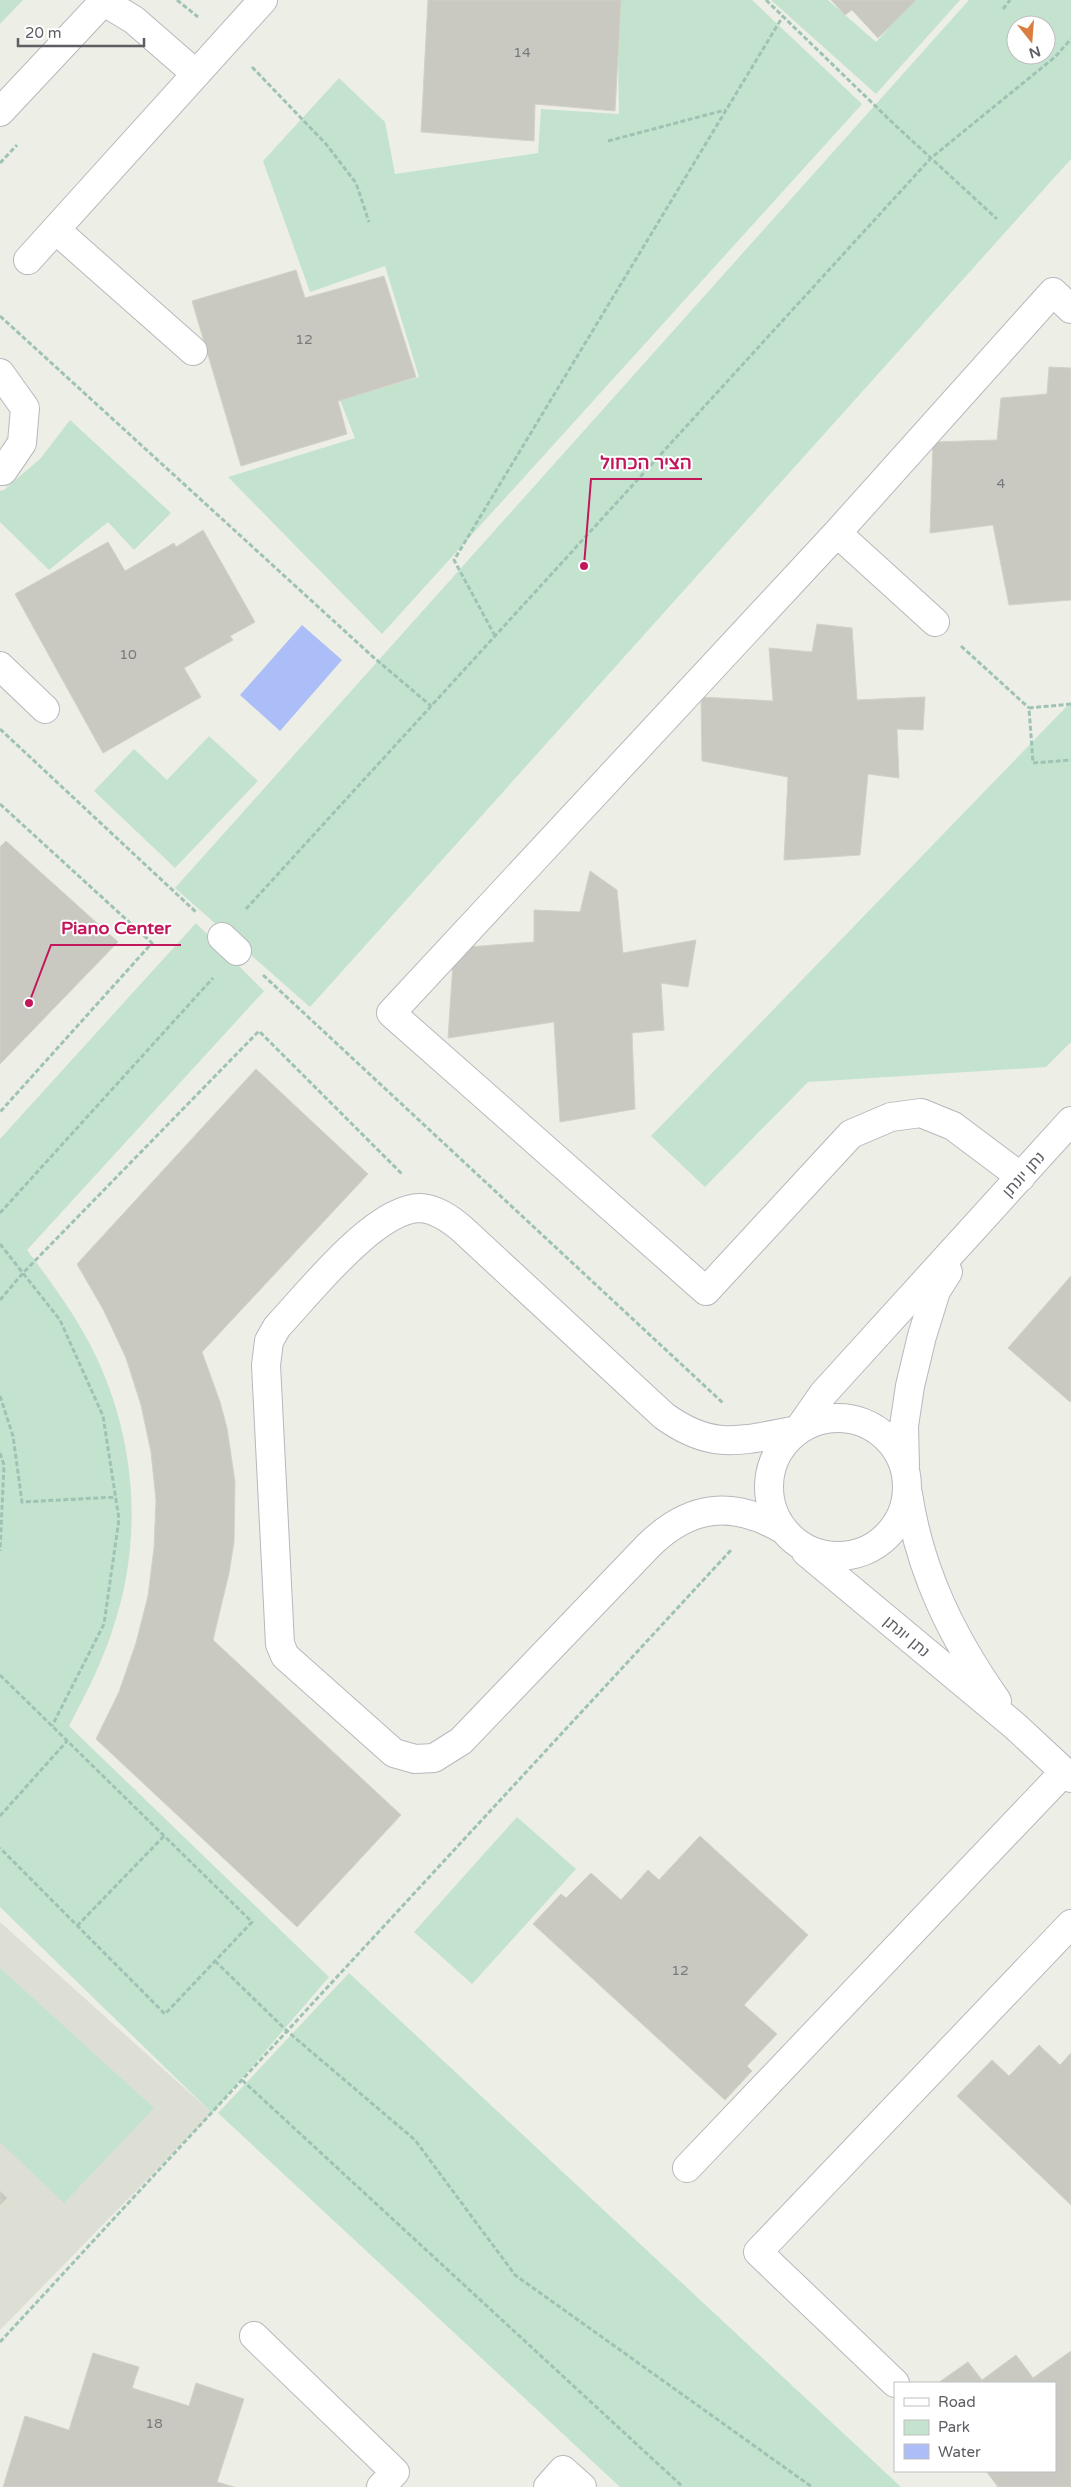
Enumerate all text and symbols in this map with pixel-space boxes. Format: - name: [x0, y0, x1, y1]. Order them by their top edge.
- scale bar: [18, 15, 144, 47]
- north arrow: [1006, 15, 1056, 65]
- text: 20 m: [25, 24, 62, 42]
- text: N: [1027, 42, 1043, 62]
- house number: 14: [513, 44, 531, 61]
- house number: 12: [295, 331, 313, 348]
- callout: הציר הכחול: [591, 446, 702, 479]
- text: הציר הכחול: [600, 452, 692, 474]
- house number: 4: [997, 475, 1006, 492]
- house number: 10: [119, 646, 137, 663]
- callout: Piano Center: [51, 912, 181, 945]
- text: Piano Center: [61, 917, 172, 939]
- street label: נתן יונתן: [998, 1148, 1049, 1202]
- street label: נתן יונתן: [879, 1612, 934, 1662]
- house number: 12: [671, 1962, 689, 1979]
- legend: [894, 2382, 1056, 2472]
- text: Road: [938, 2393, 976, 2411]
- house number: 18: [145, 2415, 163, 2432]
- text: Park: [938, 2418, 970, 2436]
- text: Water: [938, 2443, 981, 2461]

